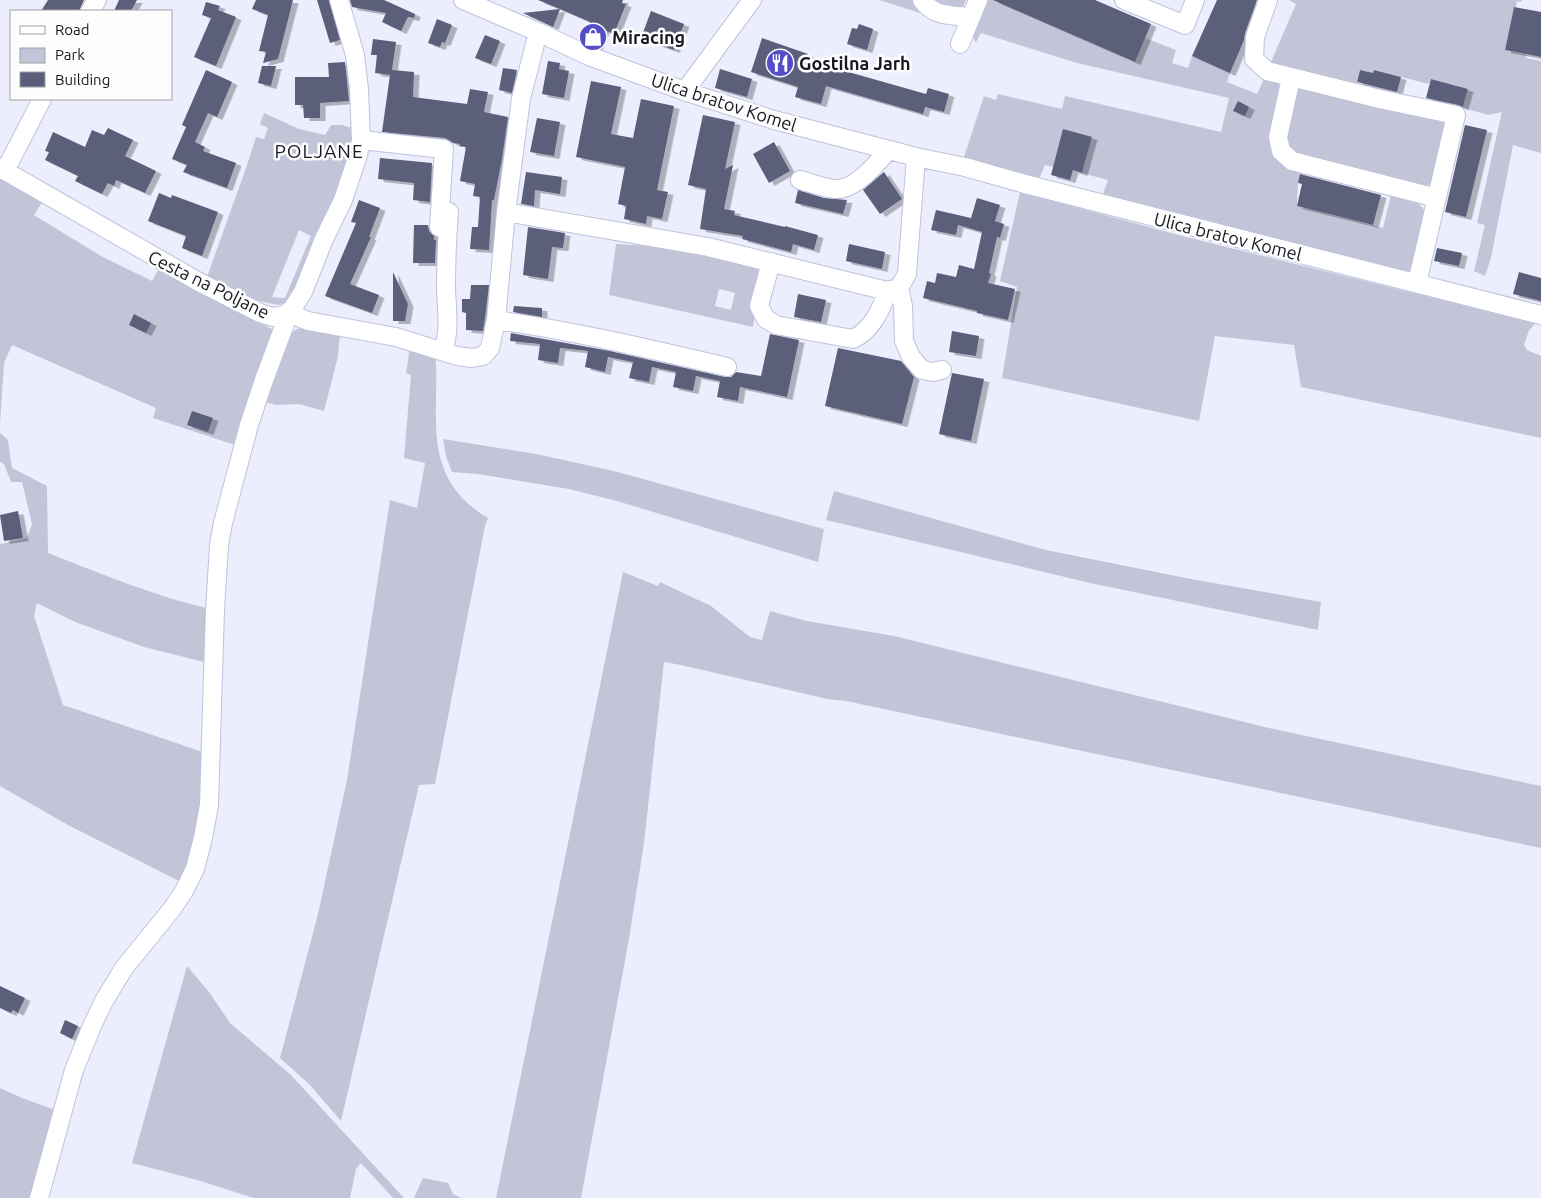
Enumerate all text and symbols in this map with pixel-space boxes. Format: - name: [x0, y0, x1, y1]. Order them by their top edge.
- legend: [10, 10, 172, 100]
- text: Road: [55, 21, 90, 38]
- shop icon: Miracing: [578, 22, 608, 52]
- place label: Miracing: [612, 27, 685, 47]
- text: Park: [55, 46, 85, 63]
- restaurant icon: Gostilna Jarh: [765, 48, 795, 78]
- place label: Gostilna Jarh: [799, 53, 911, 73]
- street label: Ulica bratov Komel: [649, 69, 799, 135]
- text: Building: [55, 71, 110, 88]
- district label: POLJANE: [274, 140, 364, 162]
- street label: Ulica bratov Komel: [1152, 208, 1304, 264]
- street label: Cesta na Poljane: [145, 246, 273, 322]

